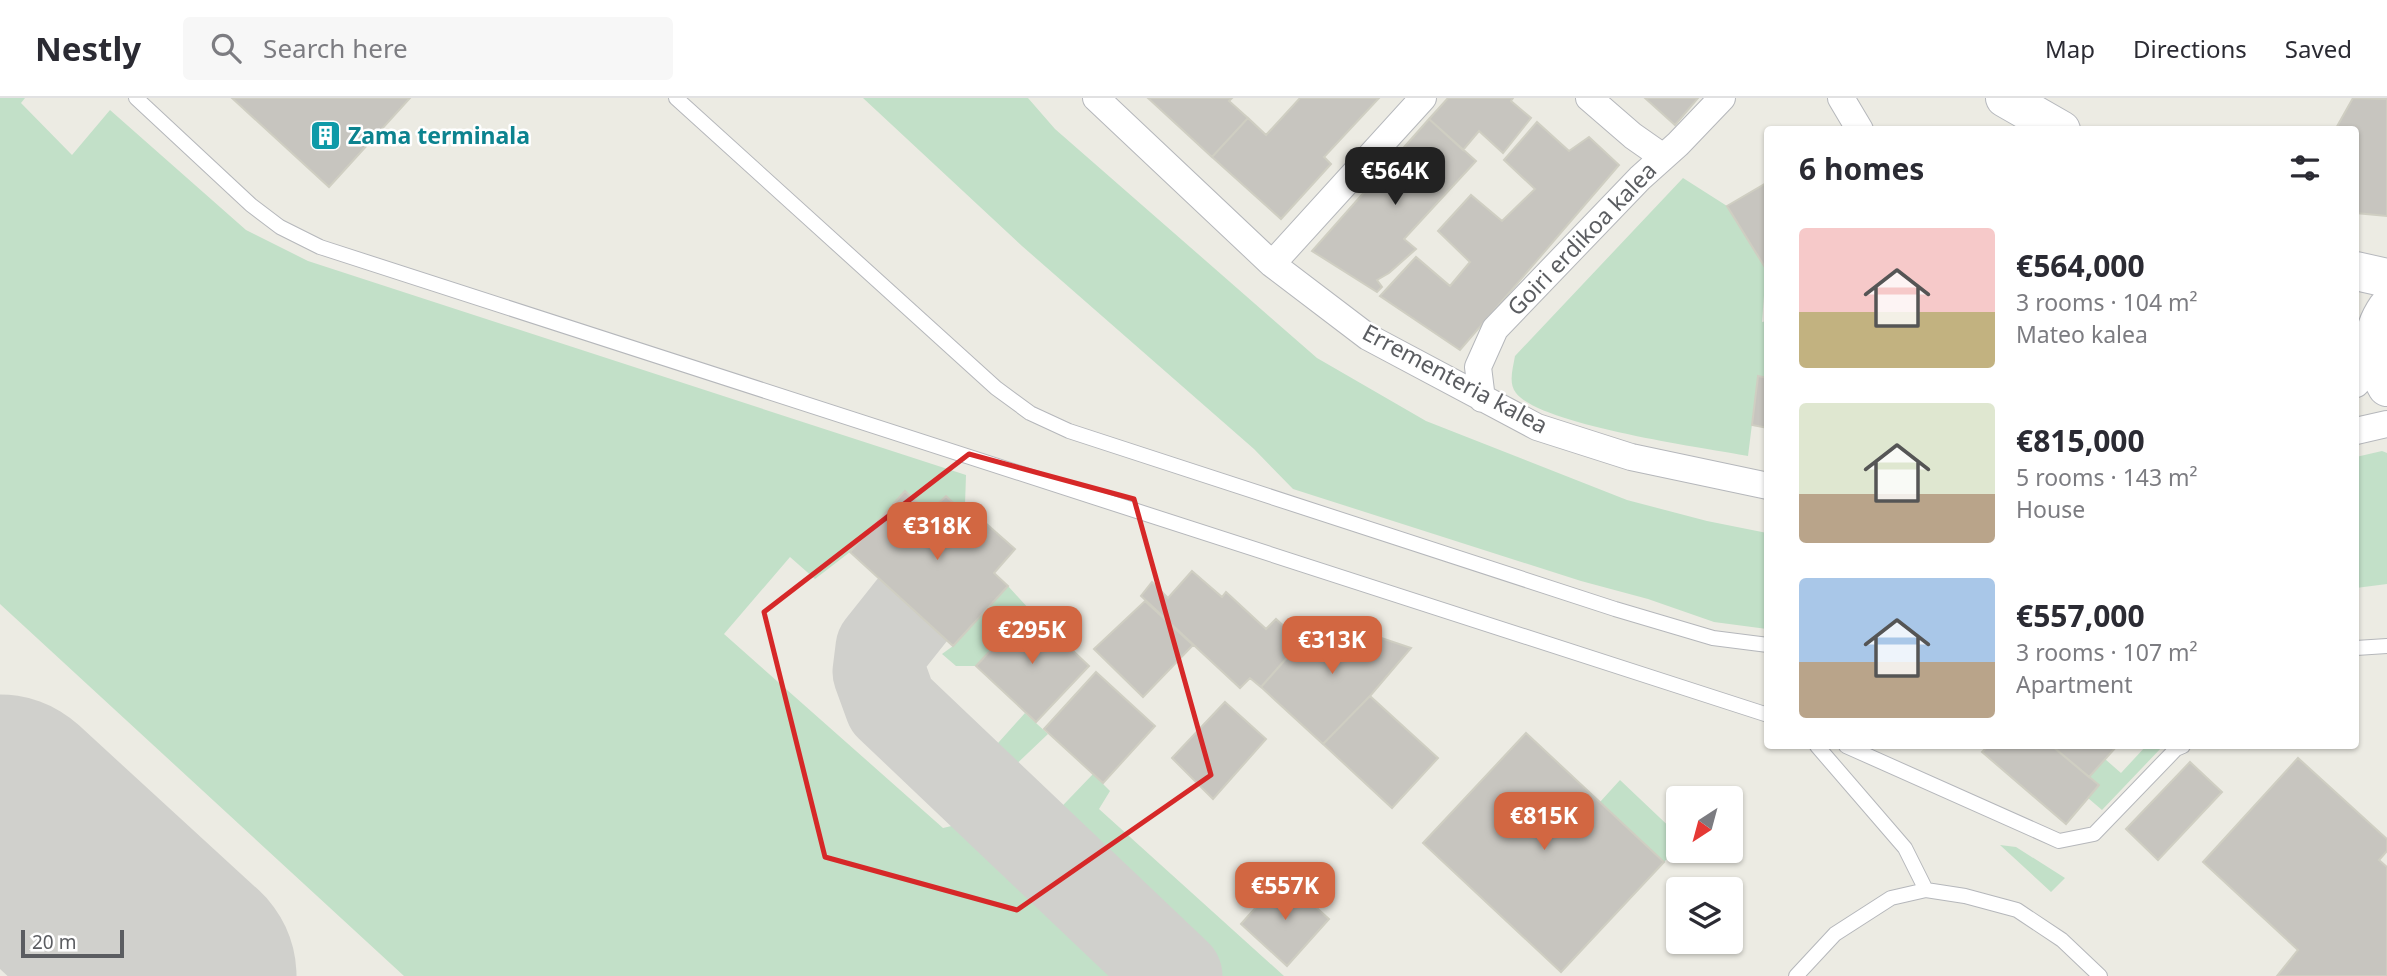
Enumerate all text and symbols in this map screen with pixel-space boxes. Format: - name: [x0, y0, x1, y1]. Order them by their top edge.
- search box: [183, 17, 673, 80]
- text: Nestly: [35, 26, 141, 71]
- icon: search: [207, 29, 245, 67]
- text: Search here: [263, 30, 408, 66]
- text: Map: [2045, 32, 2095, 65]
- text: Directions: [2133, 32, 2247, 65]
- text: Saved: [2285, 32, 2352, 65]
- building icon: Zama terminala: [308, 119, 342, 153]
- place label: Zama terminala: [348, 119, 530, 151]
- pin: €564K: [1346, 148, 1444, 207]
- text: 6 homes: [1799, 148, 1924, 189]
- icon: filters: [2286, 149, 2324, 187]
- text: €564K: [1361, 154, 1429, 186]
- street label: Goiri erdikoa kalea: [1500, 154, 1663, 322]
- text: €564,000: [2016, 245, 2145, 286]
- icon: home: [1855, 256, 1939, 340]
- text: 3 rooms · 104 m²: [2016, 286, 2198, 318]
- street label: Errementeria kalea: [1357, 316, 1554, 441]
- text: Mateo kalea: [2016, 318, 2148, 350]
- text: €815,000: [2016, 420, 2145, 461]
- icon: home: [1855, 431, 1939, 515]
- text: 5 rooms · 143 m²: [2016, 461, 2198, 493]
- text: House: [2016, 493, 2085, 525]
- pin: €318K: [888, 503, 986, 562]
- text: €318K: [903, 509, 971, 541]
- text: €557,000: [2016, 595, 2145, 636]
- pin: €295K: [983, 606, 1081, 666]
- icon: home: [1855, 606, 1939, 690]
- text: €295K: [998, 613, 1066, 645]
- pin: €313K: [1283, 616, 1381, 676]
- text: €313K: [1298, 623, 1366, 655]
- text: 3 rooms · 107 m²: [2016, 636, 2198, 668]
- text: Apartment: [2016, 668, 2133, 700]
- north arrow: [1666, 786, 1743, 863]
- map controls: [1666, 786, 1743, 954]
- pin: €815K: [1495, 792, 1593, 852]
- text: €815K: [1510, 799, 1578, 831]
- pin: €557K: [1236, 862, 1334, 922]
- text: €557K: [1251, 869, 1319, 901]
- button: layers: [1666, 877, 1743, 954]
- scale bar: [21, 927, 124, 959]
- text: 20 m: [32, 929, 76, 955]

